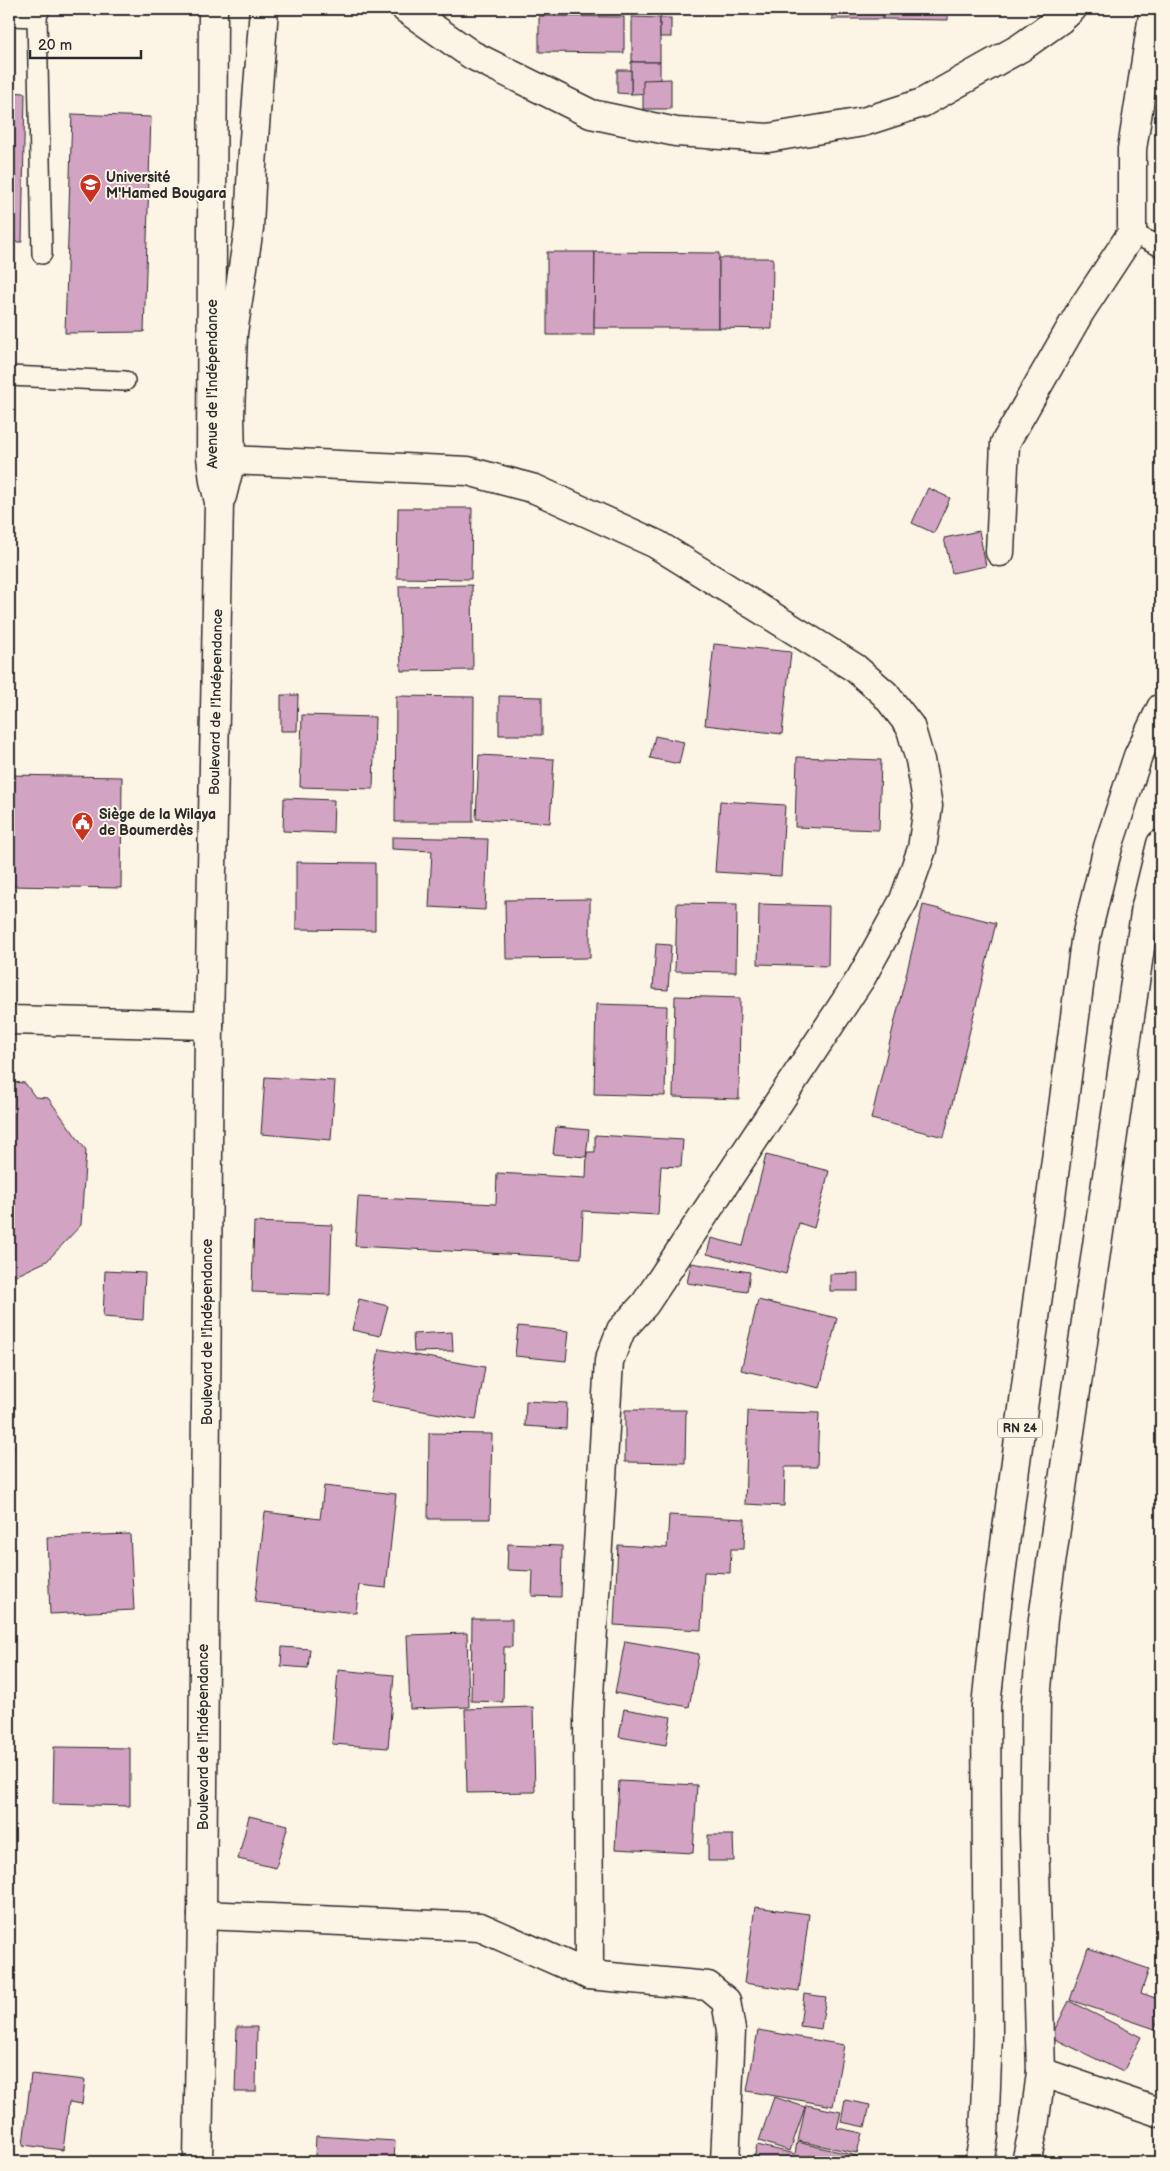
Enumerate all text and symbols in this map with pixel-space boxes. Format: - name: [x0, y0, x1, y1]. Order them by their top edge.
- scale bar: [30, 28, 141, 60]
- text: 20 m: [38, 36, 72, 55]
- place label: Université M'Hamed Bougara: [106, 169, 227, 202]
- school or university icon: Université M'Hamed Bougara: [78, 173, 102, 204]
- street label: Avenue de l'Indépendance: [204, 299, 221, 469]
- street label: Boulevard de l'Indépendance: [206, 609, 226, 795]
- place label: Siège de la Wilaya de Boumerdès: [99, 806, 216, 839]
- public building icon: Siège de la Wilaya de Boumerdès: [71, 810, 95, 841]
- street label: Boulevard de l'Indépendance: [199, 1239, 216, 1425]
- road number: RN 24: [998, 1419, 1042, 1438]
- street label: Boulevard de l'Indépendance: [195, 1644, 212, 1830]

